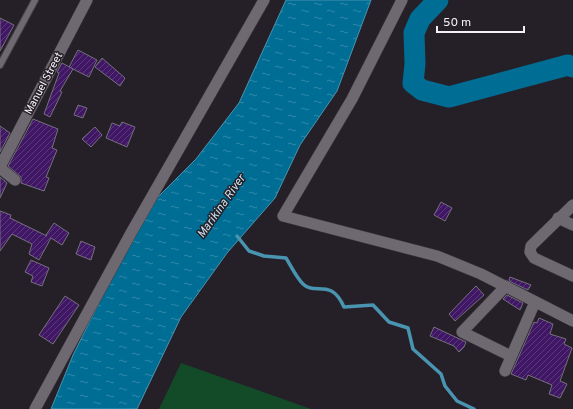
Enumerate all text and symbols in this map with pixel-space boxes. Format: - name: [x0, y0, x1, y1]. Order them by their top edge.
- scale bar: [437, 8, 524, 34]
- text: 50 m: [443, 15, 471, 31]
- street label: Manuel Street: [22, 50, 66, 117]
- water label: Marikina River: [194, 170, 250, 242]

